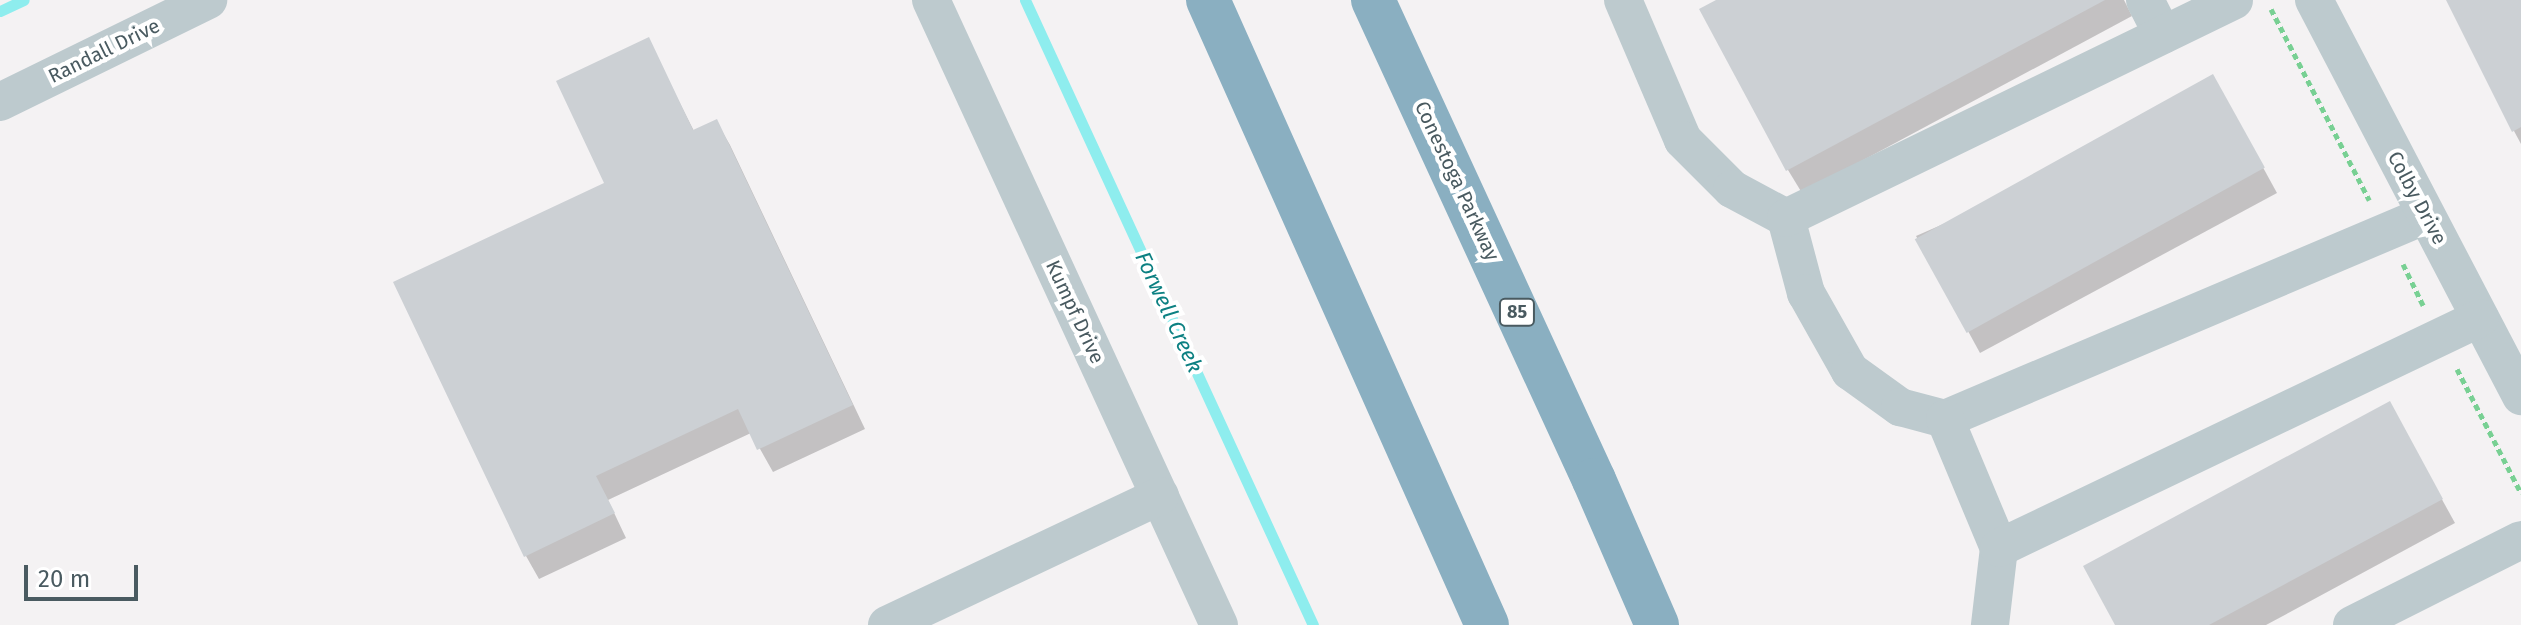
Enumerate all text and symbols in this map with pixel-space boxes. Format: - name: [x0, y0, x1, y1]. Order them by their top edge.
- street label: Randall Drive: [44, 14, 164, 88]
- street label: Conestoga Parkway: [1410, 97, 1504, 265]
- street label: Colby Drive: [2382, 147, 2452, 249]
- water label: Forwell Creek: [1129, 247, 1209, 377]
- street label: Kumpf Drive: [1041, 257, 1109, 367]
- road number: 85: [1497, 298, 1537, 326]
- scale bar: [28, 549, 142, 599]
- text: 20 m: [38, 565, 90, 593]

